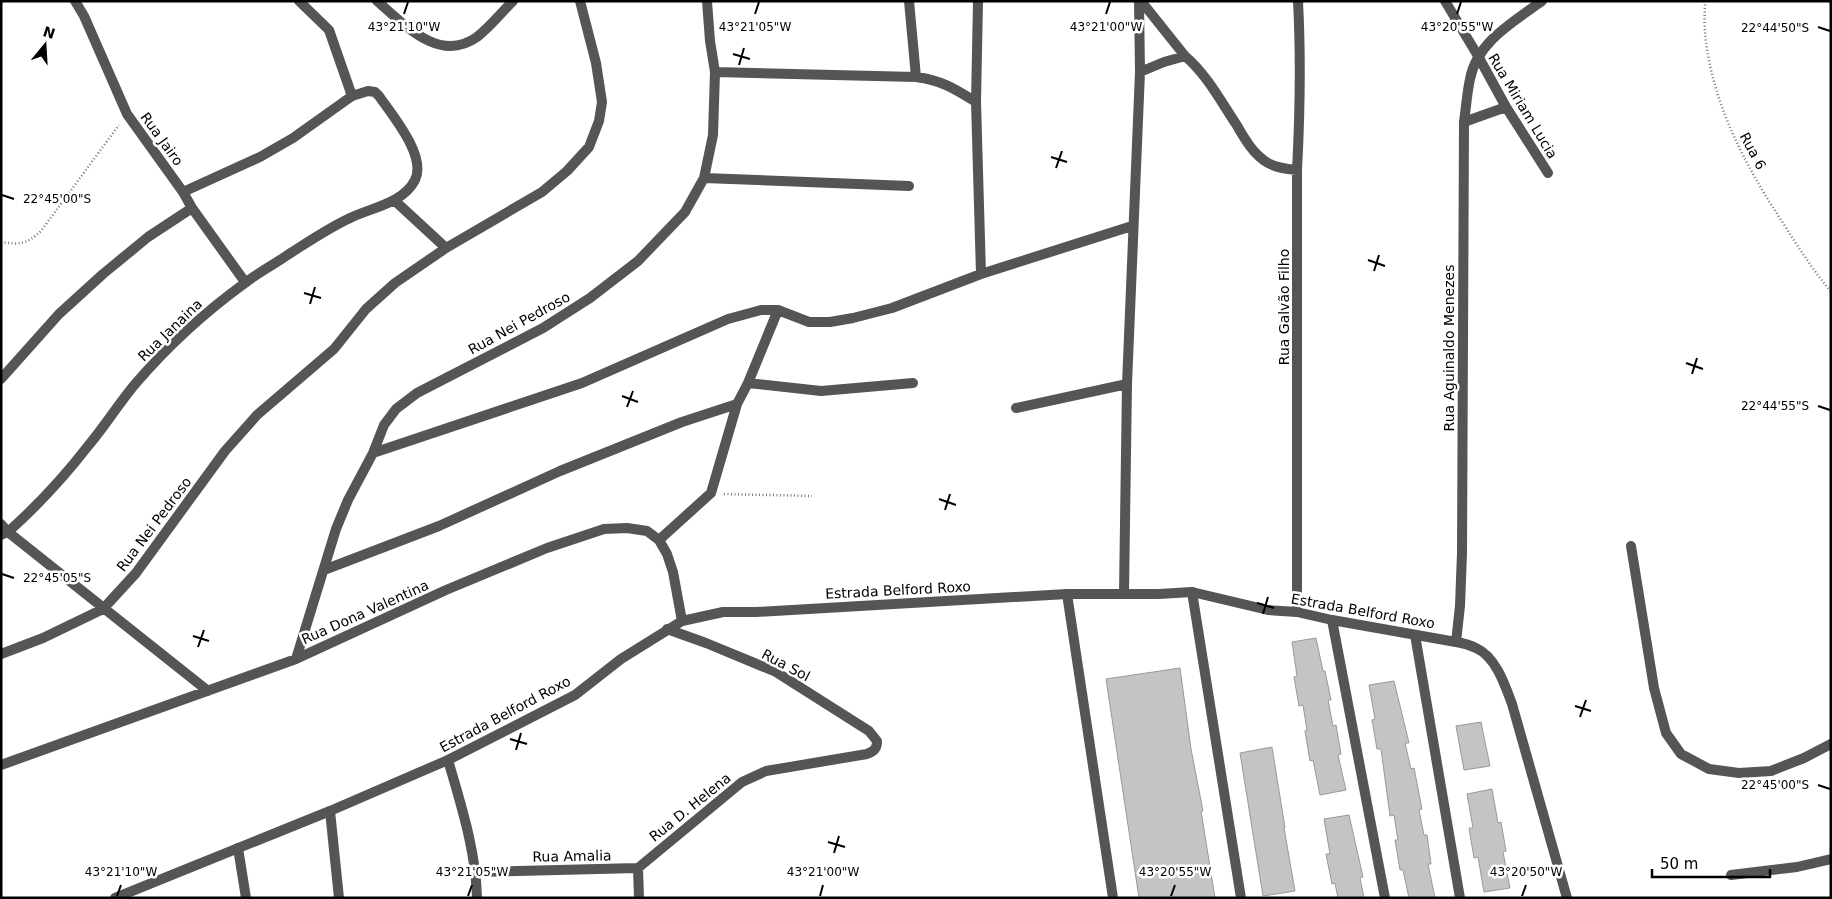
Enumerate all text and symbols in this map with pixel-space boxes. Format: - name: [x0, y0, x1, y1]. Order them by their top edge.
- north arrow: [20, 20, 70, 70]
- text: 43°21'10"W: [368, 20, 440, 34]
- text: 43°21'05"W: [719, 20, 791, 34]
- text: 43°21'00"W: [1070, 20, 1142, 34]
- text: 43°20'55"W: [1421, 20, 1493, 34]
- text: 22°44'50"S: [1741, 21, 1809, 35]
- text: N: [41, 23, 57, 42]
- street label: Rua Miriam Lucia: [1485, 51, 1561, 161]
- street label: Rua Jairo: [137, 109, 187, 169]
- street label: Rua 6: [1737, 130, 1769, 172]
- text: 22°45'00"S: [23, 192, 91, 206]
- street label: Rua Galvão Filho: [1276, 249, 1292, 365]
- street label: Rua Aguinaldo Menezes: [1441, 265, 1457, 431]
- street label: Rua Nei Pedroso: [465, 288, 573, 358]
- street label: Rua Janaina: [135, 296, 205, 364]
- text: 22°44'55"S: [1741, 399, 1809, 413]
- street label: Rua Nei Pedroso: [113, 474, 195, 574]
- text: 22°45'05"S: [23, 571, 91, 585]
- street label: Rua Dona Valentina: [299, 577, 431, 647]
- street label: Estrada Belford Roxo: [825, 578, 971, 602]
- street label: Estrada Belford Roxo: [1290, 590, 1436, 632]
- street label: Rua Sol: [759, 646, 813, 684]
- street label: Estrada Belford Roxo: [437, 673, 573, 755]
- street label: Rua D. Helena: [646, 769, 734, 845]
- text: 22°45'00"S: [1741, 778, 1809, 792]
- scale bar: [1652, 846, 1770, 878]
- street label: Rua Amalia: [532, 847, 612, 865]
- text: 50 m: [1660, 855, 1698, 873]
- text: 43°21'10"W: [85, 865, 157, 879]
- text: 43°21'05"W: [436, 865, 508, 879]
- text: 43°21'00"W: [787, 865, 859, 879]
- text: 43°20'55"W: [1139, 865, 1211, 879]
- text: 43°20'50"W: [1490, 865, 1562, 879]

